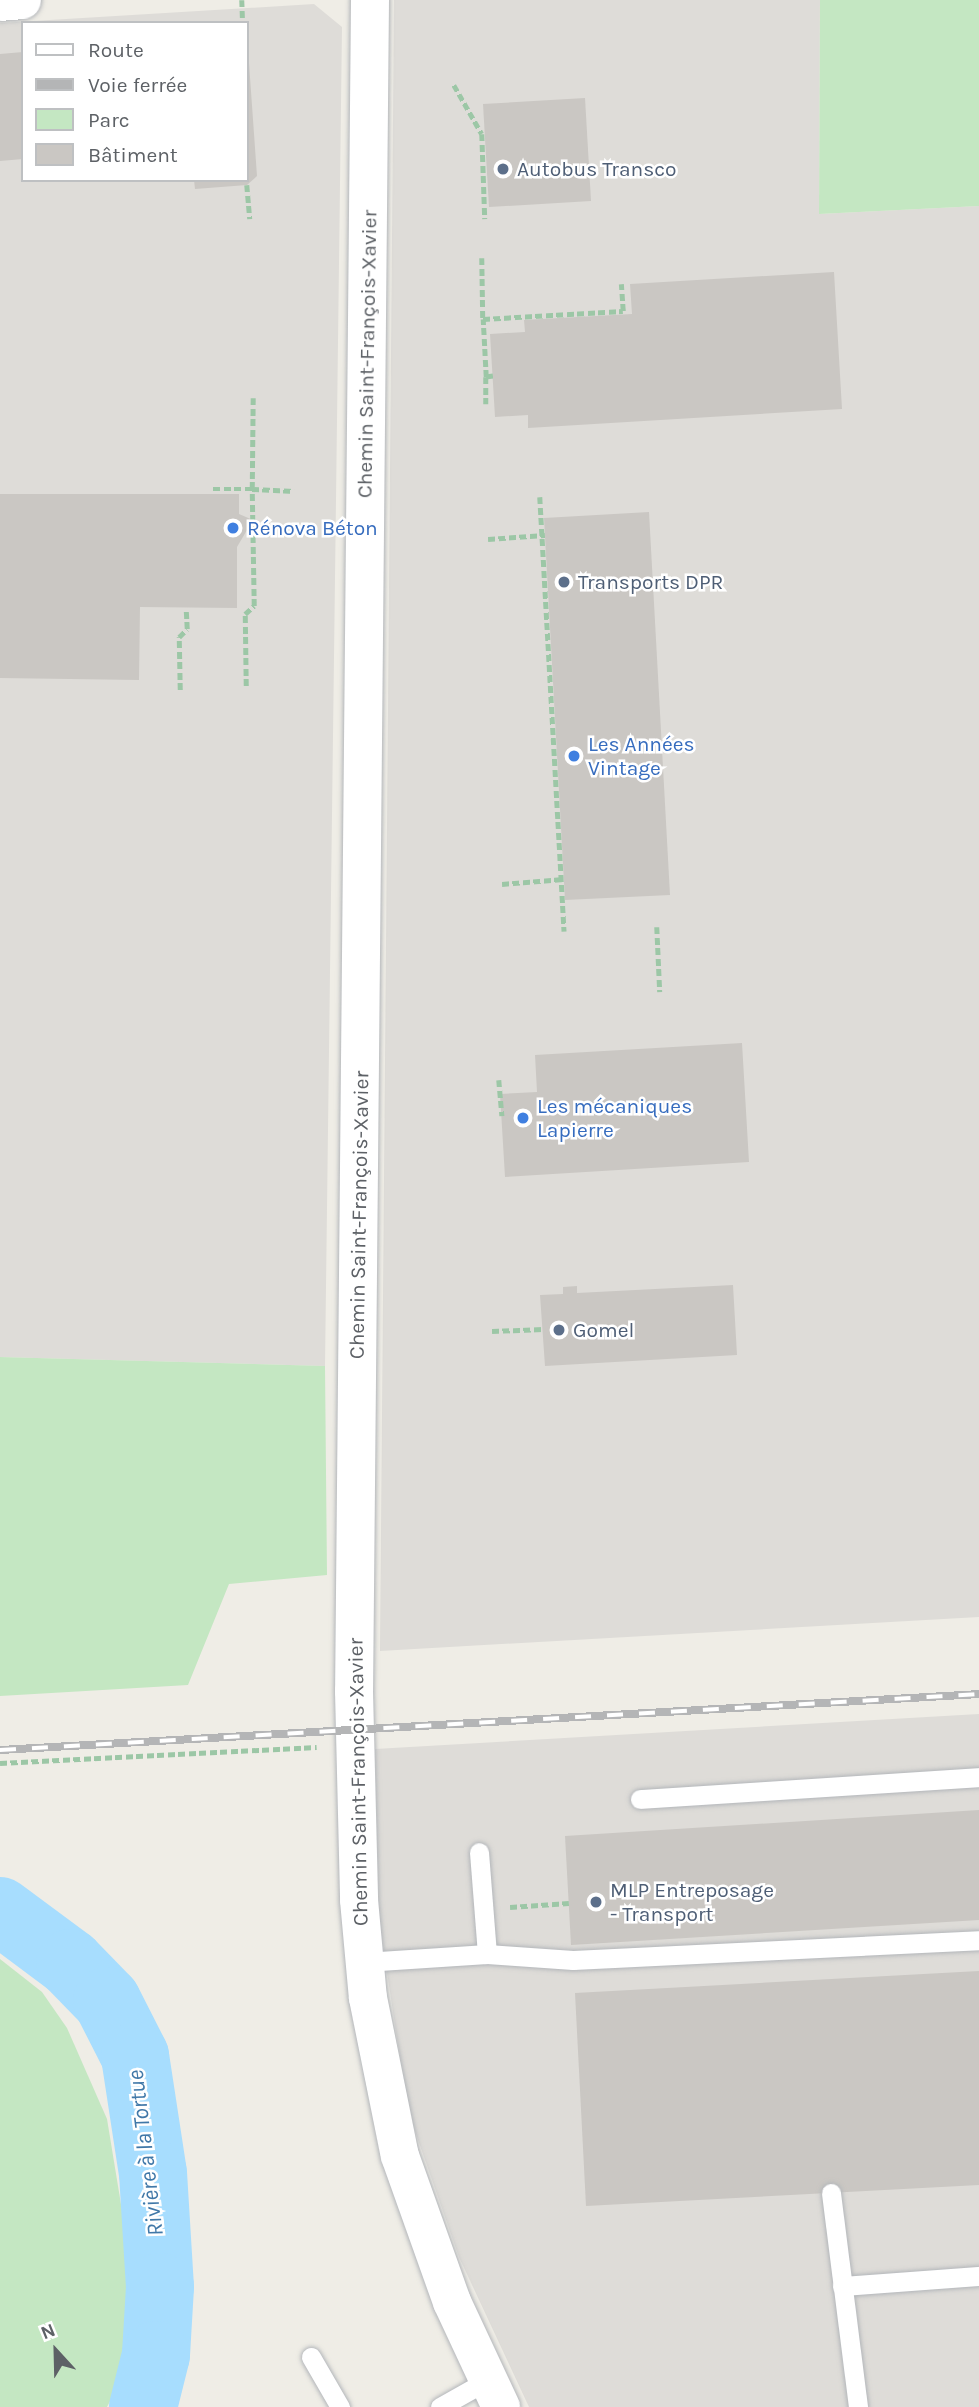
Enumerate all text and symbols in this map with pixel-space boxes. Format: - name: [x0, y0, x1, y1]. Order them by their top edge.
- legend: [21, 21, 248, 182]
- text: Route: [88, 38, 144, 62]
- text: Voie ferrée: [88, 73, 187, 97]
- text: Parc: [88, 108, 130, 132]
- text: Bâtiment: [88, 143, 178, 167]
- place label: Autobus Transco: [517, 156, 676, 182]
- marker: Autobus Transco: [495, 161, 511, 177]
- street label: Chemin Saint-François-Xavier: [352, 210, 382, 498]
- place label: Rénova Béton: [247, 515, 378, 541]
- marker: Rénova Béton: [225, 520, 241, 536]
- place label: Transports DPR: [578, 569, 723, 595]
- marker: Transports DPR: [556, 574, 572, 590]
- place label: Les Années Vintage: [588, 731, 695, 781]
- marker: Les Années Vintage: [566, 748, 582, 764]
- street label: Chemin Saint-François-Xavier: [344, 1071, 374, 1359]
- place label: Les mécaniques Lapierre: [537, 1093, 692, 1143]
- marker: Les mécaniques Lapierre: [515, 1110, 531, 1126]
- place label: Gomel: [573, 1317, 634, 1343]
- marker: Gomel: [551, 1322, 567, 1338]
- street label: Chemin Saint-François-Xavier: [343, 1638, 373, 1926]
- place label: MLP Entreposage - Transport: [610, 1877, 774, 1927]
- marker: MLP Entreposage - Transport: [588, 1894, 604, 1910]
- water label: Rivière à la Tortue: [122, 2068, 170, 2238]
- north arrow: [21, 2316, 91, 2386]
- text: N: [38, 2319, 59, 2344]

